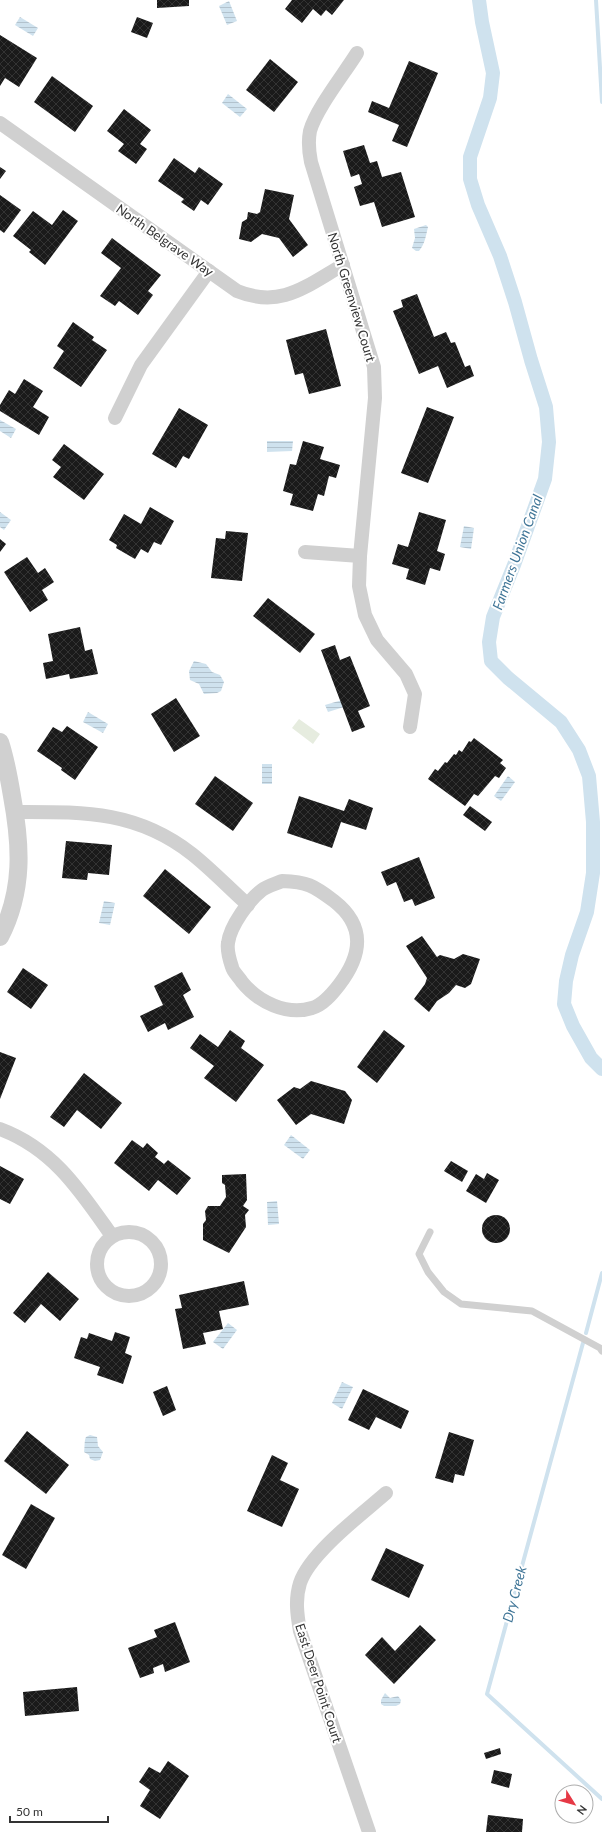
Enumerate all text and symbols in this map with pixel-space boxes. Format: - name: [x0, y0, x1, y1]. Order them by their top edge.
- street label: North Belgrave Way: [113, 200, 217, 280]
- street label: North Greenview Court: [325, 230, 379, 364]
- water label: Farmers Union Canal: [488, 492, 546, 612]
- water label: Dry Creek: [498, 1564, 530, 1624]
- street label: East Deer Point Court: [292, 1621, 346, 1745]
- north arrow: [554, 1784, 594, 1824]
- scale bar: [10, 1798, 108, 1824]
- text: N: [575, 1803, 590, 1818]
- text: 50 m: [16, 1804, 43, 1819]

